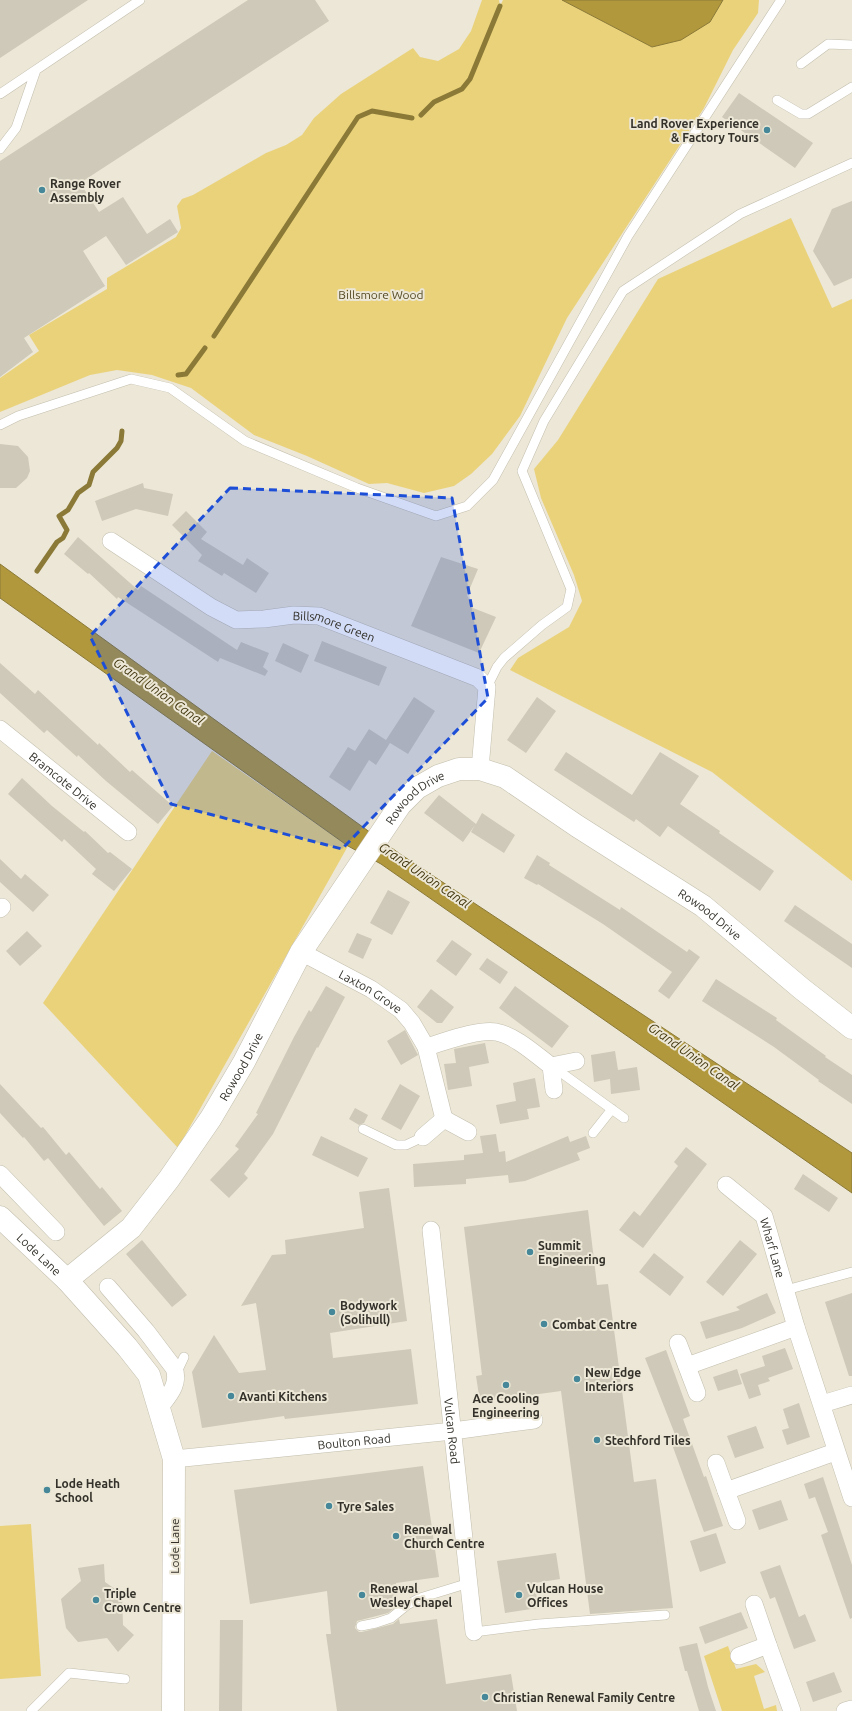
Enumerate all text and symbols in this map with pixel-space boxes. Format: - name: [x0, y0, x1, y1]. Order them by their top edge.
- place label: Land Rover Experience & Factory Tours: [630, 117, 759, 144]
- marker: Land Rover Experience & Factory Tours: [762, 125, 772, 135]
- place label: Range Rover Assembly: [50, 177, 121, 204]
- marker: Range Rover Assembly: [37, 185, 47, 195]
- park label: Billsmore Wood: [338, 288, 424, 301]
- street label: Billsmore Green: [292, 608, 377, 644]
- water label: Grand Union Canal: [111, 655, 207, 728]
- street label: Bramcote Drive: [27, 749, 101, 812]
- street label: Rowood Drive: [383, 768, 446, 827]
- water label: Grand Union Canal: [377, 839, 474, 911]
- street label: Rowood Drive: [676, 886, 744, 942]
- street label: Laxton Grove: [337, 967, 405, 1015]
- water label: Grand Union Canal: [646, 1020, 742, 1093]
- street label: Rowood Drive: [216, 1030, 265, 1103]
- street label: Wharf Lane: [758, 1216, 788, 1279]
- street label: Lode Lane: [15, 1230, 64, 1278]
- place label: Summit Engineering: [538, 1239, 606, 1266]
- marker: Summit Engineering: [525, 1247, 535, 1257]
- place label: Bodywork (Solihull): [340, 1299, 397, 1327]
- marker: Bodywork (Solihull): [327, 1307, 337, 1317]
- place label: Combat Centre: [552, 1318, 637, 1331]
- marker: Combat Centre: [539, 1319, 549, 1329]
- place label: New Edge Interiors: [585, 1366, 641, 1393]
- marker: New Edge Interiors: [572, 1374, 582, 1384]
- marker: Ace Cooling Engineering: [501, 1380, 511, 1390]
- place label: Avanti Kitchens: [239, 1390, 328, 1403]
- marker: Avanti Kitchens: [226, 1391, 236, 1401]
- place label: Ace Cooling Engineering: [472, 1392, 540, 1419]
- street label: Vulcan Road: [442, 1397, 462, 1465]
- street label: Boulton Road: [317, 1431, 391, 1451]
- place label: Stechford Tiles: [605, 1434, 691, 1447]
- marker: Stechford Tiles: [592, 1435, 602, 1445]
- place label: Lode Heath School: [55, 1477, 120, 1504]
- marker: Lode Heath School: [42, 1485, 52, 1495]
- place label: Tyre Sales: [337, 1500, 394, 1513]
- marker: Tyre Sales: [324, 1501, 334, 1511]
- street label: Lode Lane: [168, 1518, 181, 1574]
- place label: Renewal Church Centre: [404, 1523, 485, 1550]
- marker: Renewal Church Centre: [391, 1531, 401, 1541]
- place label: Renewal Wesley Chapel: [370, 1582, 453, 1609]
- place label: Vulcan House Offices: [527, 1582, 603, 1609]
- place label: Triple Crown Centre: [104, 1587, 181, 1614]
- marker: Renewal Wesley Chapel: [357, 1590, 367, 1600]
- marker: Vulcan House Offices: [514, 1590, 524, 1600]
- marker: Triple Crown Centre: [91, 1595, 101, 1605]
- place label: Christian Renewal Family Centre: [493, 1691, 675, 1704]
- marker: Christian Renewal Family Centre: [480, 1692, 490, 1702]

